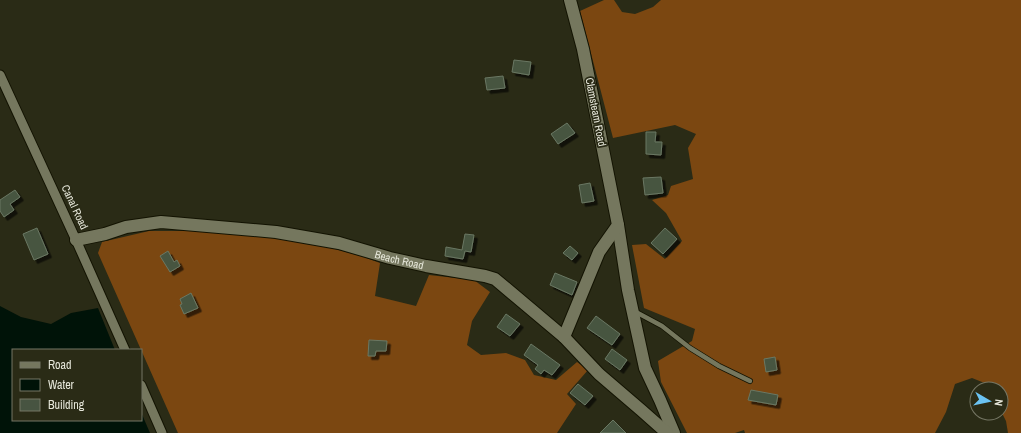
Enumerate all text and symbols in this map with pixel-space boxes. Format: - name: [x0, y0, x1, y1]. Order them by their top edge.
- street label: Clamsteam Road: [582, 76, 610, 148]
- street label: Canal Road: [59, 182, 91, 232]
- street label: Beach Road: [373, 247, 425, 272]
- legend: [12, 349, 142, 421]
- text: Road: [48, 357, 72, 373]
- text: Water: [48, 377, 75, 393]
- north arrow: [969, 381, 1009, 421]
- text: Building: [48, 397, 85, 413]
- text: N: [991, 398, 1006, 407]

